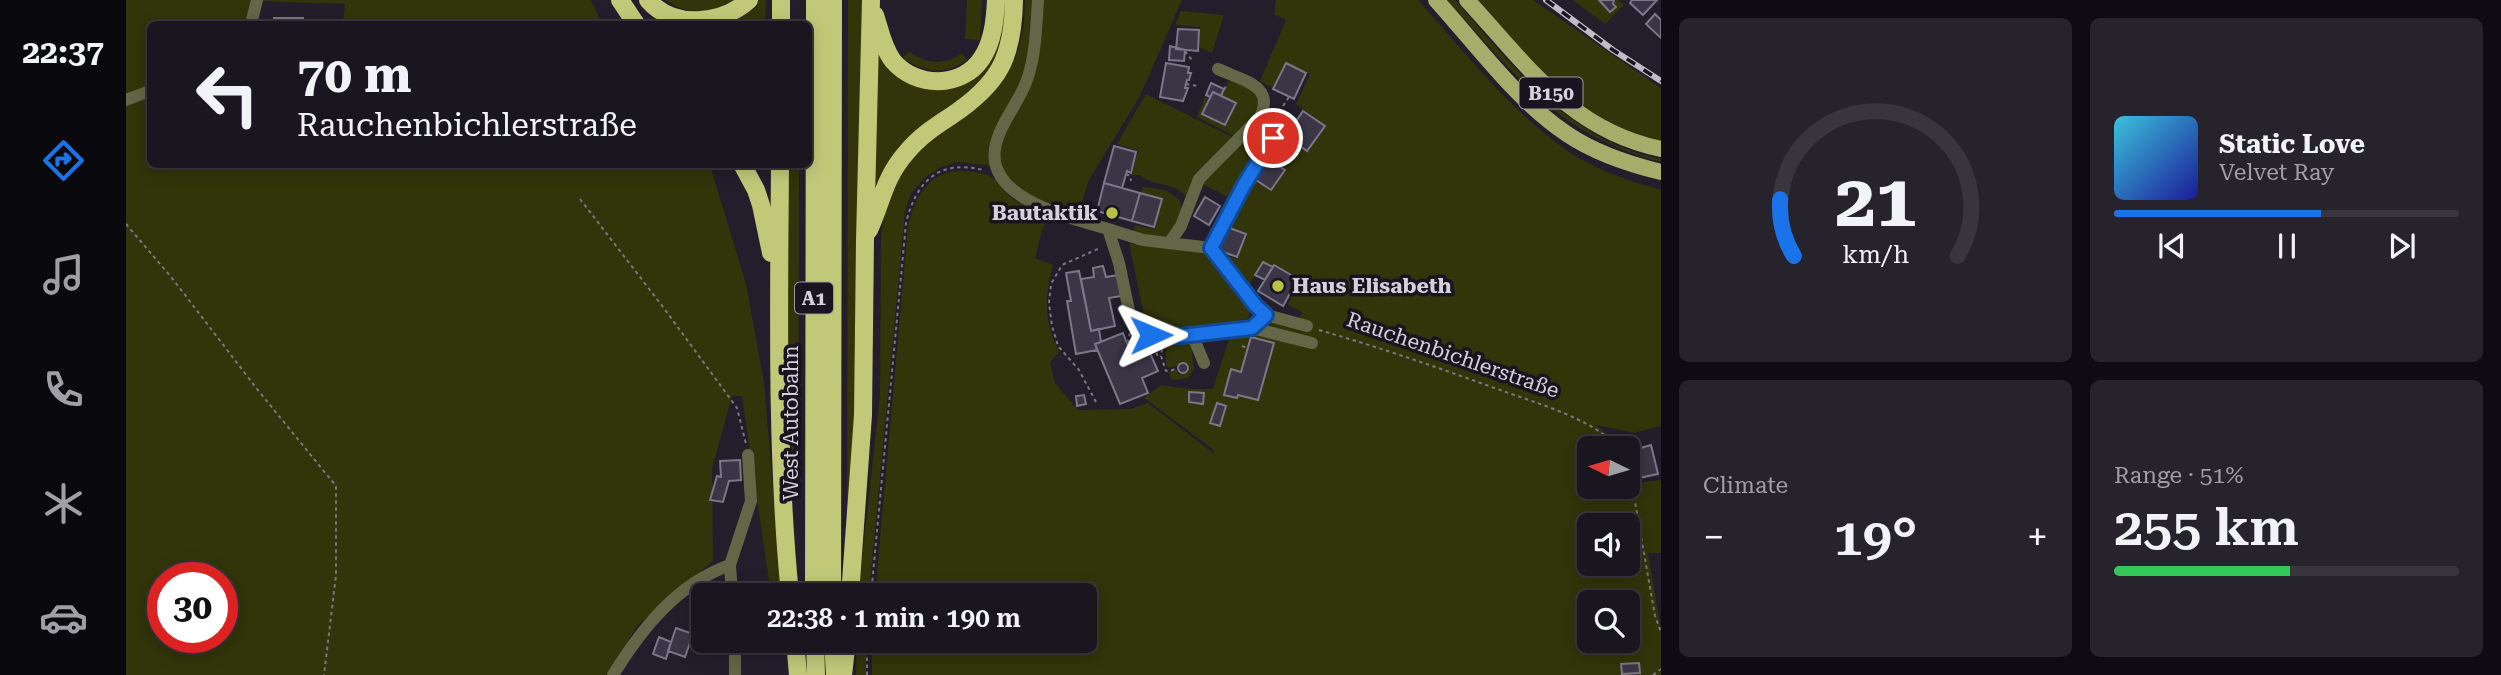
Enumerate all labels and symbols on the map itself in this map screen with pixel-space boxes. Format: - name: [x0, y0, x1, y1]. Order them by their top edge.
- road number: B150: [1520, 78, 1582, 108]
- pin: [1243, 108, 1303, 168]
- place label: Bautaktik: [992, 201, 1099, 225]
- marker: Bautaktik: [1104, 205, 1120, 221]
- place label: Haus Elisabeth: [1292, 274, 1451, 298]
- marker: Haus Elisabeth: [1270, 278, 1286, 294]
- road number: A1: [795, 282, 833, 314]
- position arrow: [1114, 298, 1188, 372]
- street label: Rauchenbichlerstraße: [1344, 307, 1562, 403]
- street label: West Autobahn: [779, 345, 803, 501]
- north arrow: [1577, 436, 1640, 499]
- speed limit sign: 30: [147, 562, 238, 653]

